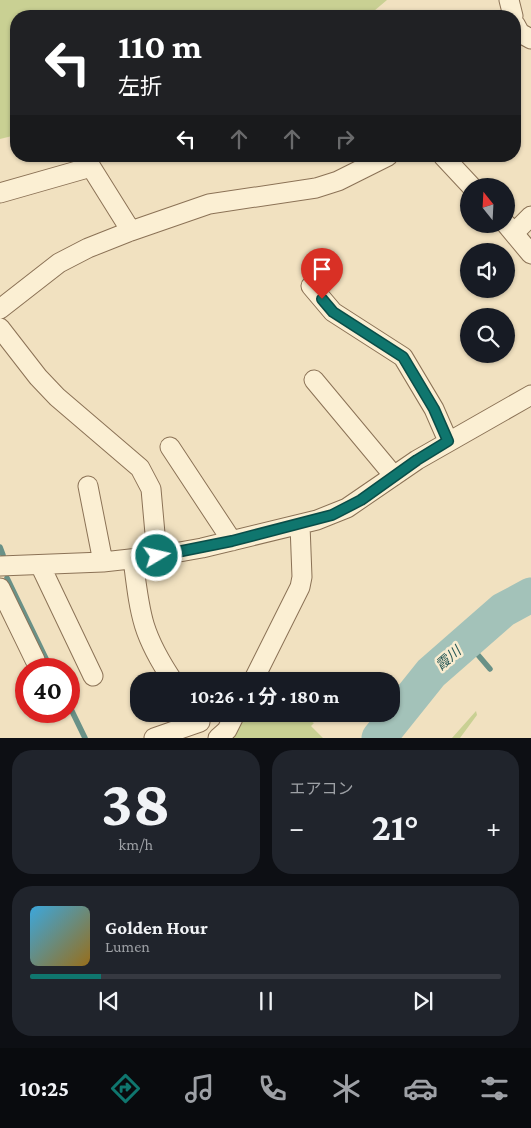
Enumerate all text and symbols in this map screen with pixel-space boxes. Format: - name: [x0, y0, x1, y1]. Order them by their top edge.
- text: 110 m: [118, 27, 202, 66]
- icon: left: [35, 30, 100, 95]
- text: 左折: [118, 74, 162, 99]
- icon: left: [172, 125, 200, 153]
- icon: ahead: [225, 125, 253, 153]
- icon: ahead: [278, 125, 306, 153]
- icon: right: [331, 125, 359, 153]
- north arrow: [460, 178, 515, 232]
- map controls: [460, 178, 515, 363]
- button: sound: [460, 243, 515, 298]
- pin: [301, 248, 343, 299]
- icon: arrive: [308, 255, 336, 283]
- button: search: [460, 308, 515, 363]
- position arrow: [130, 529, 182, 581]
- water label: 霞川: [432, 641, 465, 673]
- speed limit sign: 40: [15, 658, 80, 723]
- text: 10:26 · 1 分 · 180 m: [191, 686, 339, 707]
- text: 38: [101, 767, 171, 839]
- text: エアコン: [290, 780, 354, 797]
- text: 21°: [372, 806, 419, 848]
- text: −: [290, 812, 304, 843]
- text: +: [486, 812, 501, 843]
- text: km/h: [119, 836, 153, 853]
- text: Golden Hour: [105, 917, 208, 938]
- text: Lumen: [105, 938, 150, 955]
- icon: previous: [95, 987, 123, 1015]
- icon: pause: [252, 987, 280, 1015]
- icon: next: [409, 987, 437, 1015]
- icon: directions: [108, 1071, 143, 1106]
- icon: music: [182, 1071, 217, 1106]
- icon: phone: [255, 1071, 290, 1106]
- icon: climate: [329, 1071, 364, 1106]
- icon: car: [403, 1071, 438, 1106]
- icon: filters: [477, 1071, 512, 1106]
- text: 10:25: [19, 1076, 69, 1101]

